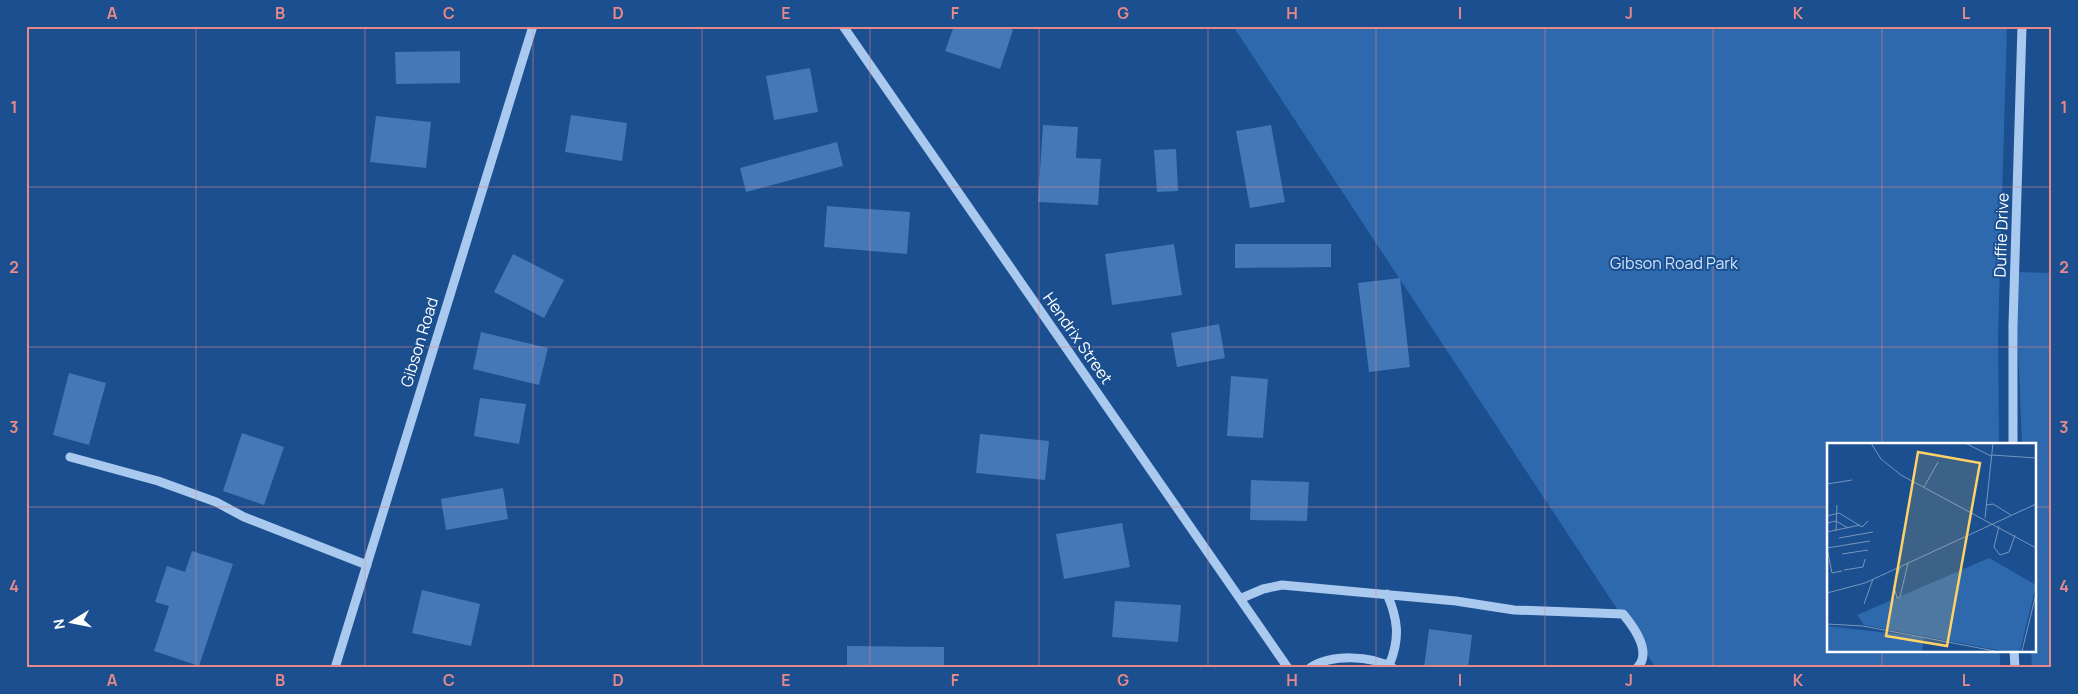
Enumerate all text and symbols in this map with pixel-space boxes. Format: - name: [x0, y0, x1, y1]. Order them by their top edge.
- text: A: [107, 2, 118, 24]
- text: B: [275, 2, 285, 24]
- text: C: [443, 2, 455, 24]
- text: D: [612, 2, 624, 24]
- text: E: [781, 2, 791, 24]
- text: F: [951, 2, 960, 24]
- text: G: [1117, 2, 1129, 24]
- text: H: [1286, 2, 1298, 24]
- text: I: [1458, 2, 1462, 24]
- text: J: [1625, 2, 1633, 24]
- text: K: [1793, 2, 1804, 24]
- text: L: [1962, 2, 1971, 24]
- text: 1: [10, 96, 18, 118]
- text: 1: [2060, 96, 2068, 118]
- street label: Duffie Drive: [1989, 192, 2013, 278]
- park label: Gibson Road Park: [1610, 252, 1739, 274]
- text: 2: [9, 256, 19, 278]
- text: 2: [2059, 256, 2069, 278]
- street label: Hendrix Street: [1038, 288, 1118, 388]
- street label: Gibson Road: [395, 294, 443, 390]
- text: 3: [9, 416, 19, 438]
- text: 3: [2059, 416, 2069, 438]
- inset map: [1827, 443, 2036, 652]
- text: 4: [9, 575, 19, 597]
- text: 4: [2059, 575, 2069, 597]
- north arrow: [48, 596, 98, 646]
- text: N: [48, 618, 69, 631]
- text: A: [107, 669, 118, 691]
- text: B: [275, 669, 285, 691]
- text: C: [443, 669, 455, 691]
- text: D: [612, 669, 624, 691]
- text: E: [781, 669, 791, 691]
- text: F: [951, 669, 960, 691]
- text: G: [1117, 669, 1129, 691]
- text: H: [1286, 669, 1298, 691]
- text: I: [1458, 669, 1462, 691]
- text: J: [1625, 669, 1633, 691]
- text: K: [1793, 669, 1804, 691]
- text: L: [1962, 669, 1971, 691]

